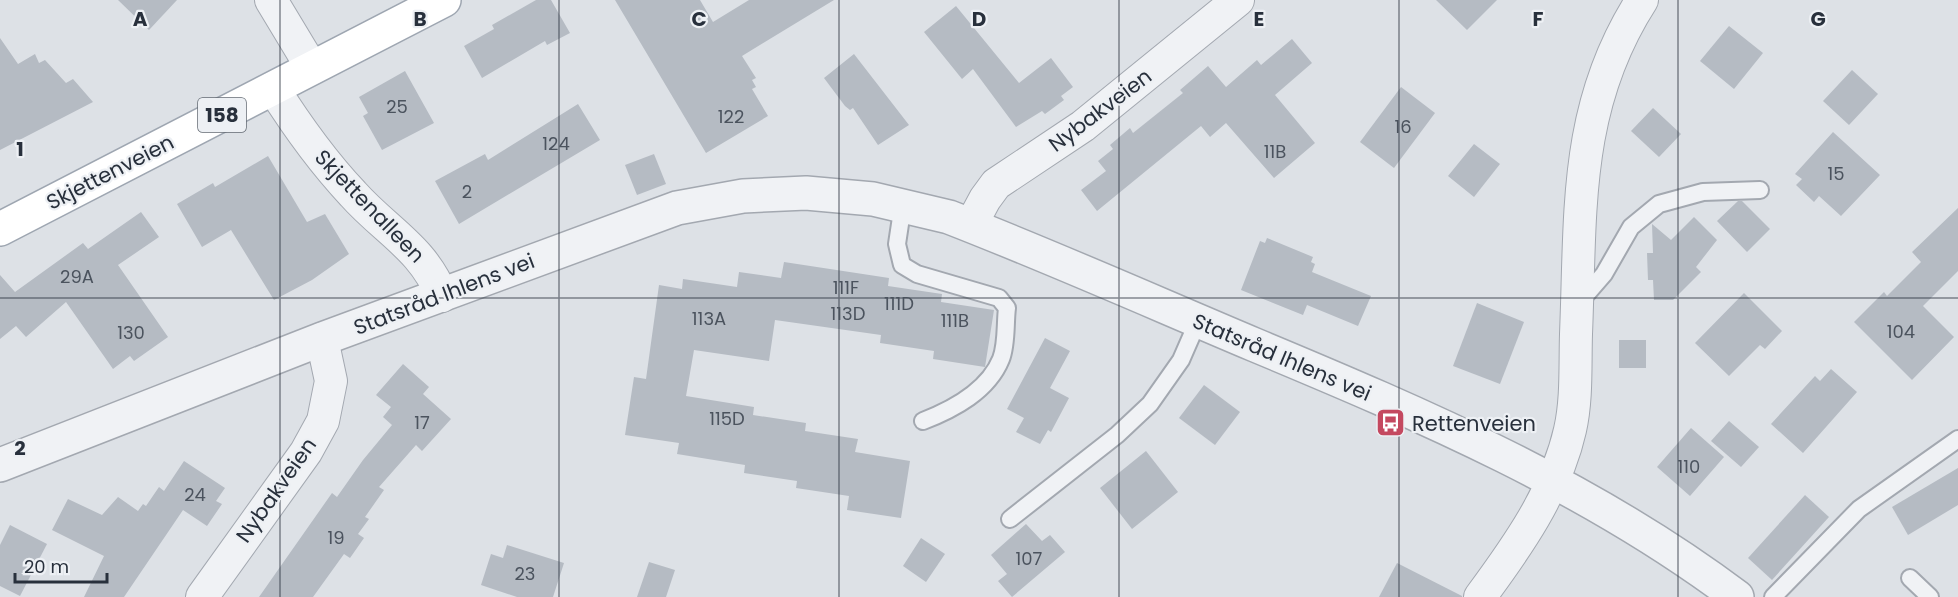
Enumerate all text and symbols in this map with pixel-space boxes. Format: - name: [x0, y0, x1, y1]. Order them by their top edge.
- text: A: [133, 5, 148, 33]
- text: B: [413, 5, 427, 33]
- text: C: [691, 5, 707, 33]
- text: D: [972, 5, 986, 33]
- text: E: [1254, 5, 1264, 33]
- text: F: [1533, 5, 1544, 33]
- text: G: [1810, 5, 1826, 33]
- street label: Nybakveien: [1042, 62, 1158, 158]
- house number: 25: [386, 94, 408, 119]
- road number: 158: [198, 98, 246, 132]
- house number: 122: [718, 104, 744, 129]
- house number: 16: [1394, 114, 1412, 139]
- street label: Skjettenveien: [41, 127, 179, 217]
- house number: 124: [542, 131, 570, 156]
- text: 1: [16, 135, 24, 163]
- house number: 11B: [1264, 139, 1286, 164]
- street label: Skjettenalleen: [308, 143, 432, 269]
- house number: 15: [1827, 161, 1845, 186]
- house number: 2: [462, 179, 472, 204]
- street label: Statsråd Ihlens vei: [349, 246, 539, 342]
- house number: 29A: [60, 264, 94, 289]
- house number: 111F: [833, 275, 859, 300]
- house number: 111D: [884, 291, 914, 316]
- house number: 113D: [831, 301, 865, 326]
- house number: 113A: [692, 306, 726, 331]
- street label: Statsråd Ihlens vei: [1188, 306, 1376, 408]
- house number: 111B: [941, 308, 969, 333]
- house number: 104: [1887, 319, 1915, 344]
- house number: 130: [117, 320, 145, 345]
- house number: 115D: [709, 406, 745, 431]
- bus stop icon: Rettenveien: [1375, 407, 1407, 439]
- place label: Rettenveien: [1412, 409, 1536, 438]
- house number: 17: [414, 410, 430, 435]
- street label: Nybakveien: [229, 432, 323, 548]
- text: 2: [14, 434, 26, 462]
- house number: 110: [1678, 454, 1700, 479]
- house number: 24: [184, 482, 206, 507]
- house number: 19: [327, 525, 345, 550]
- scale bar: [15, 546, 106, 584]
- house number: 107: [1016, 546, 1043, 571]
- text: 20 m: [24, 554, 69, 579]
- house number: 23: [515, 561, 535, 586]

